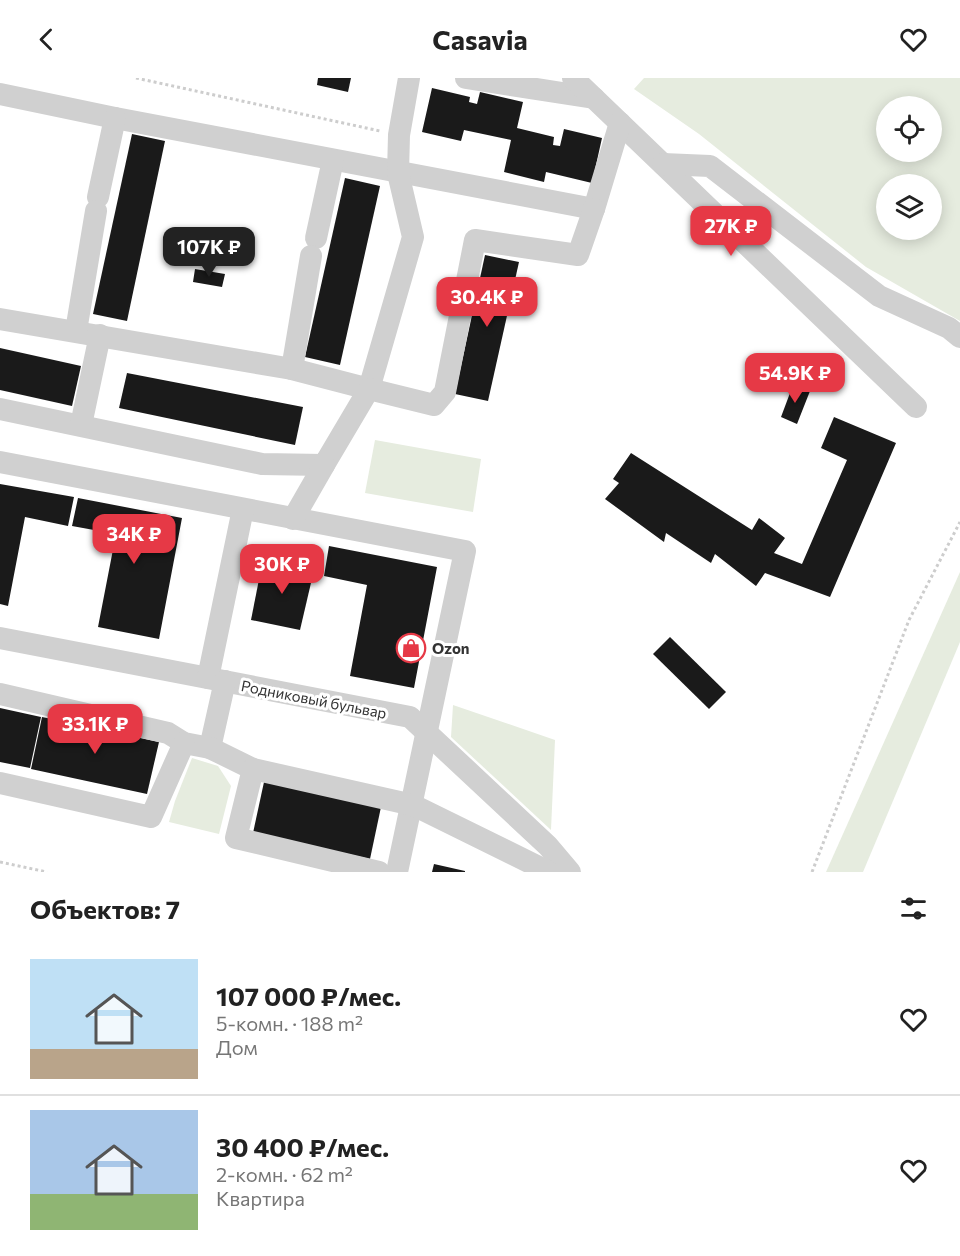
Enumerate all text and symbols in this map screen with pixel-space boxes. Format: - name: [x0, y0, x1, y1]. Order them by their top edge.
- icon: back: [30, 23, 63, 56]
- text: Casavia: [432, 23, 528, 56]
- icon: heart: [897, 23, 930, 56]
- map controls: [876, 96, 942, 240]
- button: locate: [876, 96, 942, 162]
- button: layers: [876, 174, 942, 240]
- pin: 27K ₽: [689, 206, 773, 257]
- text: 27K ₽: [704, 213, 758, 237]
- pin: 107K ₽: [160, 227, 258, 278]
- text: 107K ₽: [177, 234, 241, 258]
- pin: 30.4K ₽: [432, 277, 542, 328]
- text: 30.4K ₽: [450, 284, 524, 308]
- pin: 54.9K ₽: [740, 353, 850, 404]
- text: 54.9K ₽: [759, 360, 831, 384]
- pin: 34K ₽: [92, 514, 176, 565]
- text: 34K ₽: [107, 521, 161, 545]
- pin: 30K ₽: [240, 544, 324, 595]
- text: 30K ₽: [254, 551, 310, 575]
- shop icon: Ozon: [395, 632, 427, 664]
- place label: Ozon: [432, 639, 470, 657]
- street label: Родниковый бульвар: [240, 676, 388, 722]
- pin: 33.1K ₽: [40, 704, 150, 755]
- text: 33.1K ₽: [62, 711, 128, 735]
- icon: filters: [897, 892, 930, 925]
- text: Объектов: 7: [30, 893, 180, 924]
- text: 107 000 ₽/мес.: [216, 980, 401, 1011]
- icon: home: [78, 983, 150, 1055]
- icon: heart: [897, 1003, 930, 1036]
- text: 5-комн. · 188 m²: [216, 1011, 363, 1035]
- text: Дом: [216, 1035, 258, 1059]
- text: 30 400 ₽/мес.: [216, 1131, 389, 1162]
- icon: home: [78, 1134, 150, 1206]
- icon: heart: [897, 1154, 930, 1187]
- text: 2-комн. · 62 m²: [216, 1162, 353, 1186]
- text: Квартира: [216, 1186, 305, 1210]

